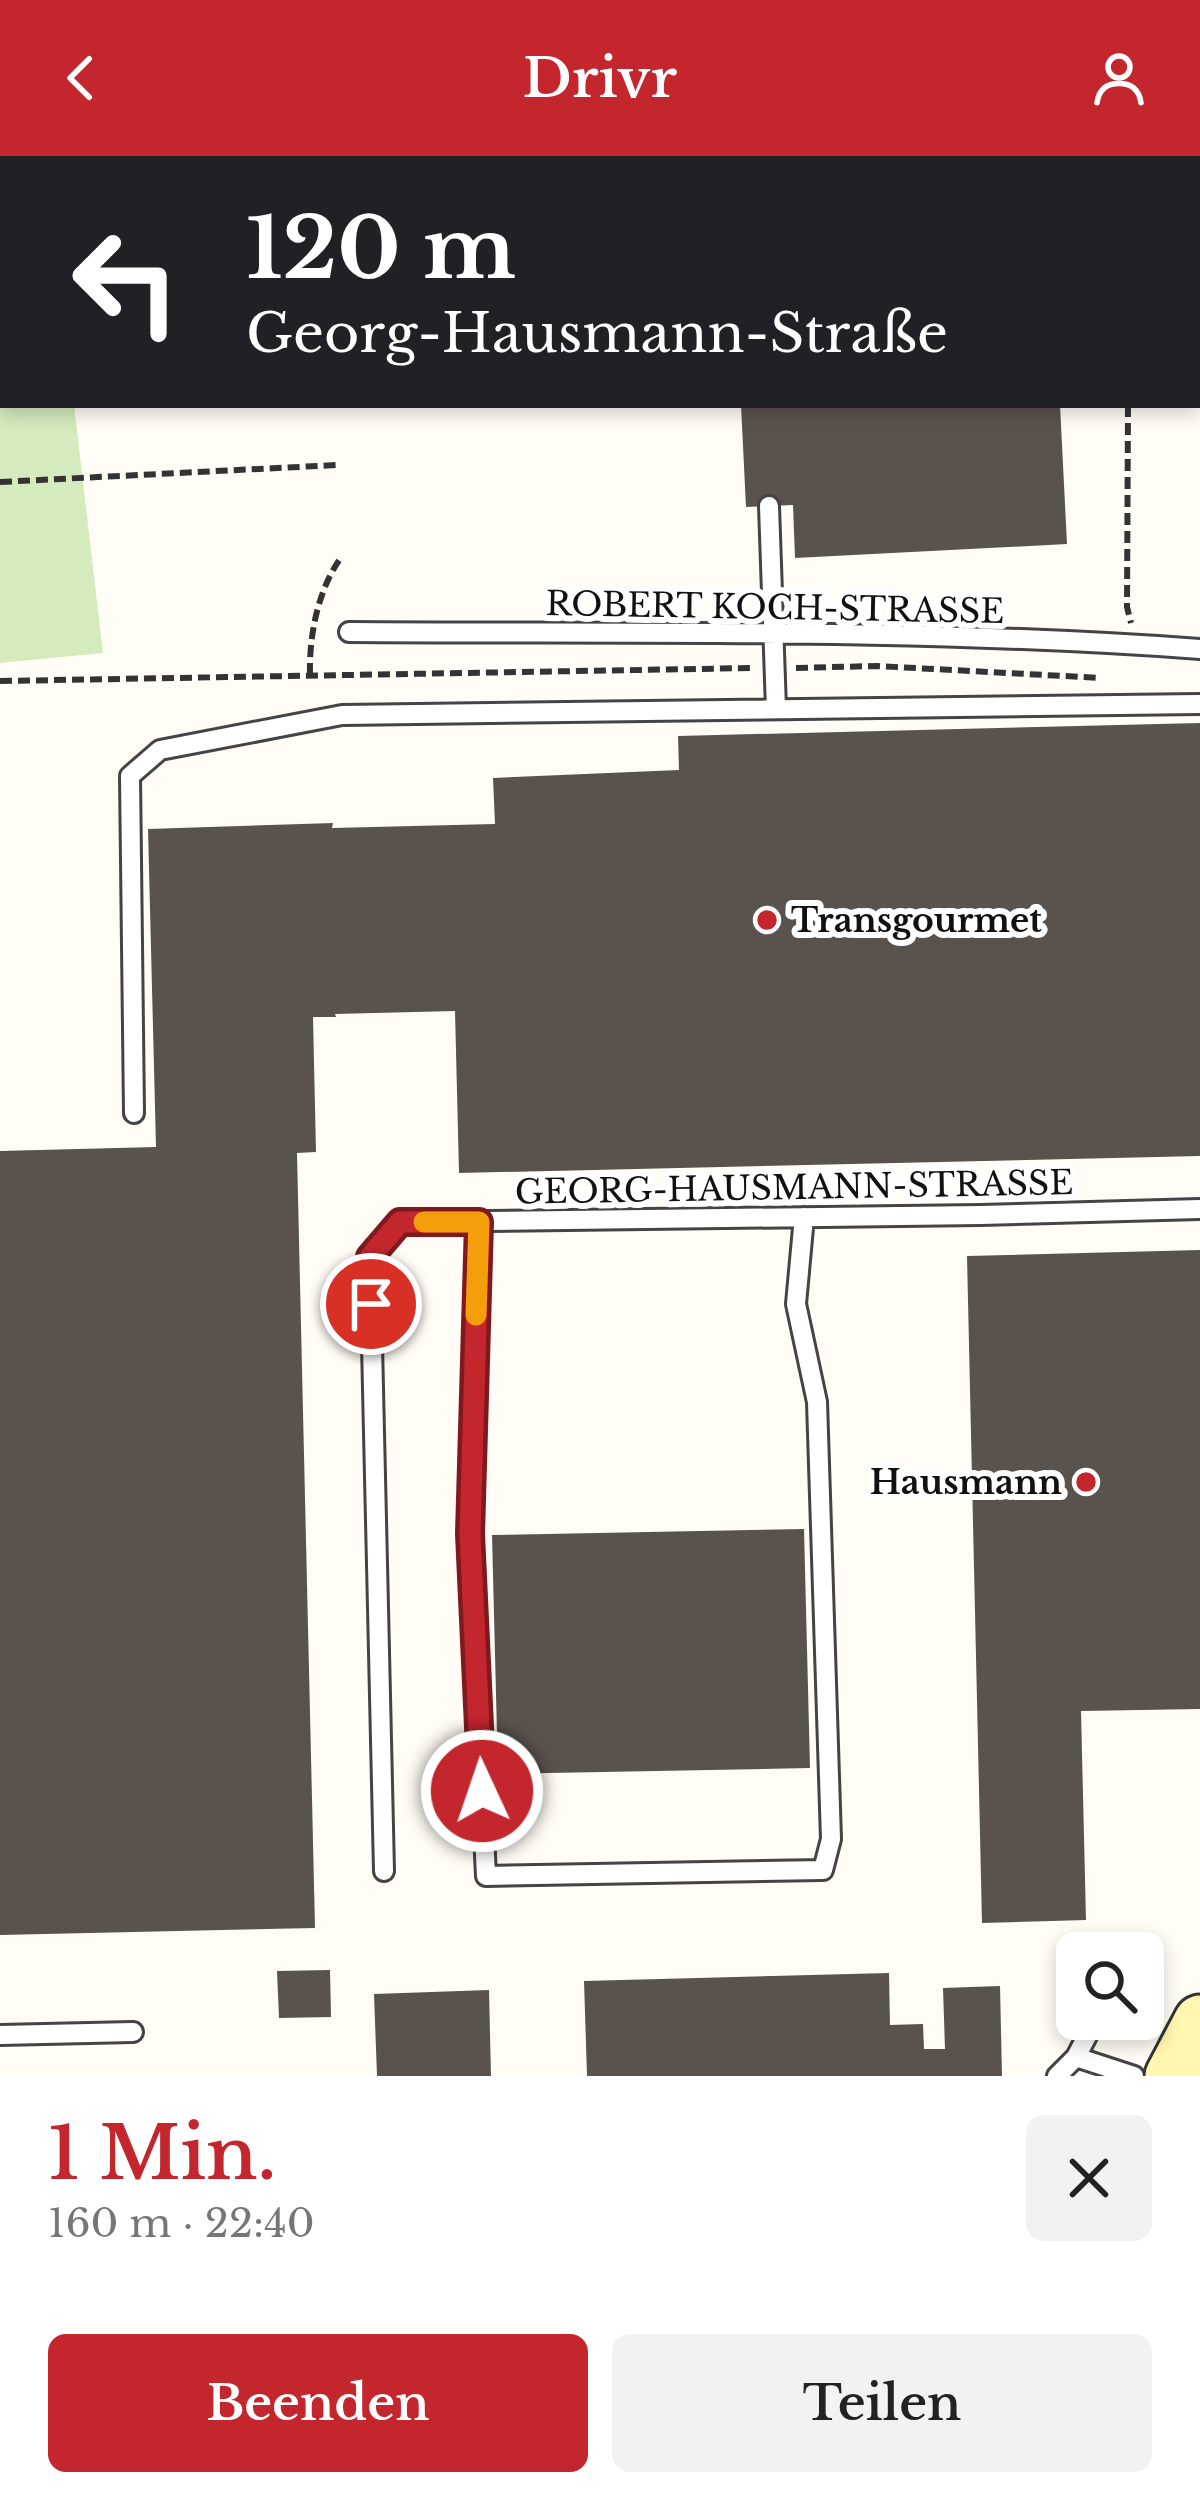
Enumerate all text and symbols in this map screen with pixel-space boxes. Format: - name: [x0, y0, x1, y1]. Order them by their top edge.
- icon: back: [48, 45, 114, 111]
- text: Drivr: [523, 45, 677, 112]
- icon: person: [1086, 45, 1152, 111]
- text: 120 m: [246, 197, 516, 301]
- icon: left: [48, 204, 204, 360]
- text: Georg-Hausmann-Straße: [246, 300, 948, 367]
- street label: ROBERT KOCH-STRASSE: [545, 583, 1005, 632]
- place label: Transgourmet: [791, 900, 1042, 941]
- marker: Transgourmet: [754, 907, 780, 933]
- street label: GEORG-HAUSMANN-STRASSE: [514, 1162, 1074, 1213]
- pin: [320, 1253, 422, 1355]
- icon: arrive: [338, 1271, 404, 1337]
- place label: Hausmann: [870, 1462, 1062, 1503]
- marker: Hausmann: [1073, 1469, 1099, 1495]
- position arrow: [419, 1728, 545, 1854]
- map controls: [1056, 1932, 1164, 2040]
- button: search: [1056, 1932, 1164, 2040]
- text: 1 Min.: [48, 2109, 276, 2198]
- button: close: [1026, 2115, 1152, 2241]
- text: 160 m · 22:40: [48, 2199, 315, 2248]
- button: Beenden: [48, 2334, 588, 2472]
- button: Teilen: [612, 2334, 1152, 2472]

